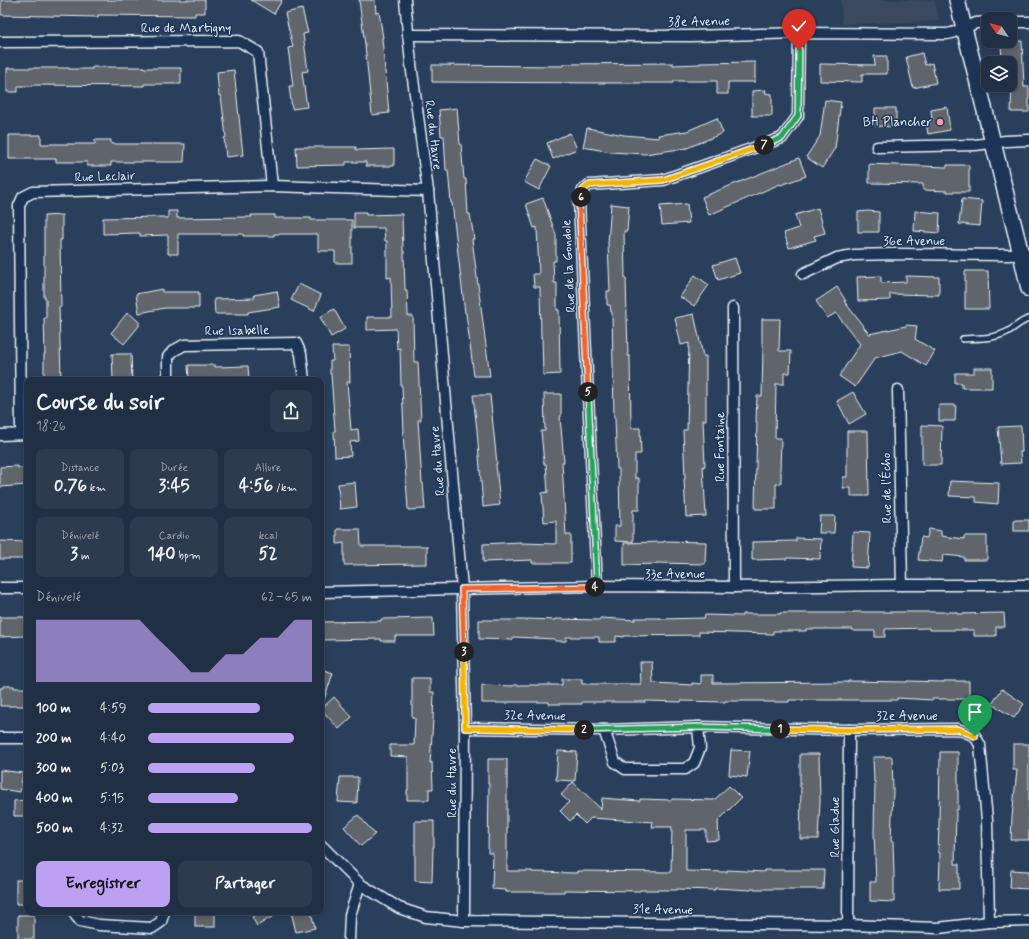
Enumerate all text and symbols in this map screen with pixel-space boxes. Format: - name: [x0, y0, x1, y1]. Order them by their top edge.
- pin: [782, 9, 816, 50]
- north arrow: [981, 12, 1017, 48]
- map controls: [981, 12, 1017, 92]
- street label: 38e Avenue: [668, 13, 730, 31]
- icon: check: [788, 15, 810, 37]
- street label: Rue de Martigny: [141, 20, 231, 37]
- button: layers: [981, 56, 1017, 92]
- street label: Rue du Havre: [420, 99, 446, 171]
- place label: BH Plancher: [863, 114, 933, 131]
- marker: BH Plancher: [935, 117, 945, 127]
- pin: 7: [754, 135, 774, 155]
- text: 7: [761, 138, 767, 152]
- street label: Rue Leclair: [74, 167, 136, 187]
- pin: 6: [571, 187, 591, 207]
- text: 6: [578, 190, 584, 204]
- street label: Rue de la Gondole: [558, 219, 580, 313]
- street label: 36e Avenue: [883, 233, 945, 250]
- street label: Rue Isabelle: [205, 322, 269, 340]
- pin: 5: [578, 382, 598, 402]
- text: 5: [585, 385, 591, 399]
- text: Course du soir: [36, 389, 164, 417]
- button: share: [270, 390, 312, 432]
- street label: Rue Fontaine: [712, 412, 729, 482]
- text: 18:26: [36, 418, 66, 435]
- street label: Rue du Havre: [426, 425, 450, 497]
- street label: Rue de l'Écho: [877, 452, 896, 523]
- text: Distance: [61, 461, 99, 475]
- text: Durée: [160, 461, 188, 475]
- text: Allure: [255, 461, 281, 475]
- text: 0.76: [54, 475, 87, 497]
- text: 3:45: [158, 475, 190, 497]
- text: 4:56: [239, 475, 273, 497]
- text: km: [87, 481, 106, 495]
- text: /km: [273, 481, 297, 495]
- text: Dénivelé: [61, 529, 99, 543]
- text: Cardio: [159, 529, 189, 543]
- text: kcal: [259, 529, 277, 543]
- text: 3: [70, 543, 78, 565]
- text: 140: [147, 543, 176, 565]
- text: 52: [258, 543, 278, 565]
- text: m: [78, 549, 90, 563]
- text: bpm: [176, 549, 201, 563]
- street label: 33e Avenue: [645, 566, 705, 583]
- pin: 4: [585, 577, 605, 597]
- text: 4: [592, 580, 598, 594]
- text: Dénivelé: [36, 589, 81, 606]
- text: 62–65 m: [261, 589, 312, 606]
- pin: 3: [454, 642, 474, 662]
- text: 3: [462, 645, 466, 659]
- pin: [958, 695, 992, 736]
- text: 100 m: [36, 700, 71, 717]
- text: 4:59: [100, 700, 127, 717]
- icon: arrive: [964, 701, 986, 723]
- street label: 32e Avenue: [504, 707, 566, 725]
- street label: 32e Avenue: [876, 708, 938, 725]
- pin: 1: [770, 719, 790, 739]
- pin: 2: [574, 720, 594, 740]
- text: 1: [778, 722, 782, 736]
- text: 2: [581, 723, 587, 737]
- text: 200 m: [36, 730, 71, 747]
- text: 4:40: [100, 730, 126, 747]
- street label: Rue du Havre: [444, 748, 461, 818]
- text: 300 m: [36, 760, 71, 777]
- text: 5:03: [100, 760, 124, 777]
- text: 400 m: [36, 790, 73, 807]
- text: 5:15: [100, 790, 124, 807]
- street label: Rue Gladue: [827, 796, 844, 857]
- text: 500 m: [36, 820, 73, 837]
- text: 4:32: [100, 820, 124, 837]
- button: Enregistrer: [36, 861, 170, 907]
- button: Partager: [178, 861, 312, 907]
- street label: 31e Avenue: [633, 901, 694, 919]

